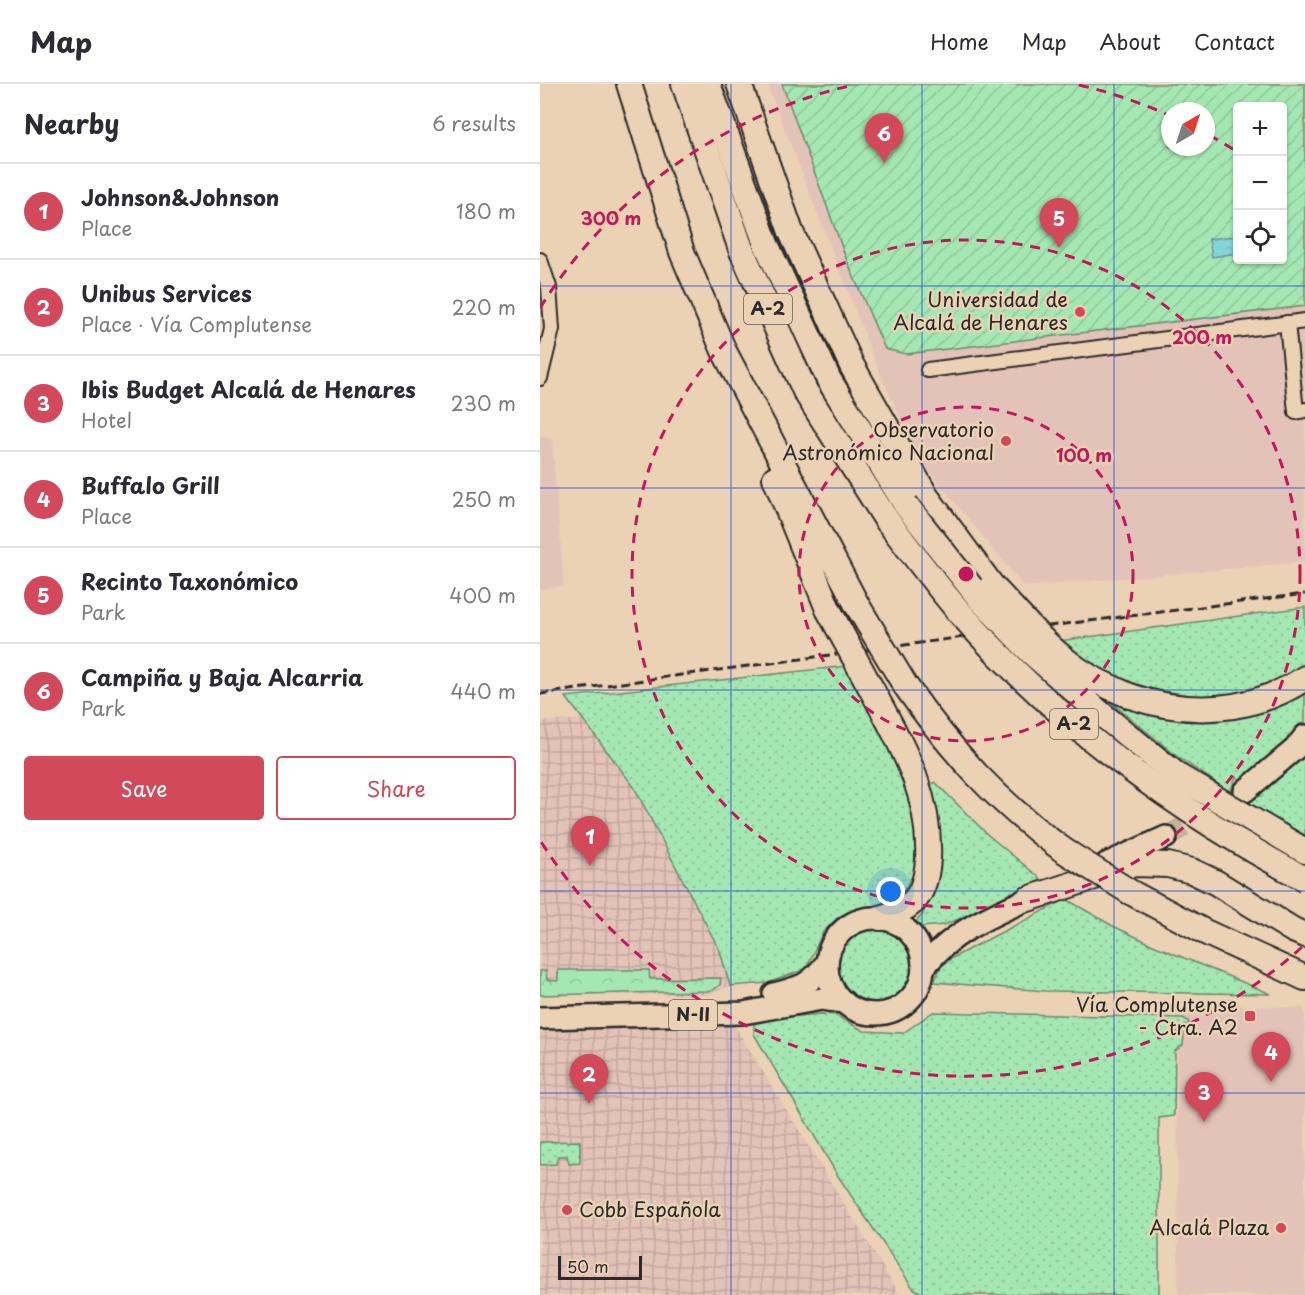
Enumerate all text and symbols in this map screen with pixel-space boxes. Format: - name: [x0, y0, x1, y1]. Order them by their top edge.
- text: Map: [30, 20, 92, 63]
- text: Home: [930, 25, 989, 57]
- text: Map: [1022, 25, 1067, 57]
- text: About: [1100, 25, 1161, 57]
- text: Contact: [1194, 25, 1275, 57]
- north arrow: [1161, 102, 1215, 156]
- map controls: [1233, 102, 1287, 264]
- button: +: [1233, 102, 1287, 156]
- text: Nearby: [24, 104, 119, 143]
- text: 6 results: [432, 108, 516, 138]
- pin: 6: [864, 113, 904, 163]
- button: −: [1233, 156, 1287, 210]
- text: Johnson&Johnson: [81, 180, 279, 213]
- text: 1: [39, 196, 48, 226]
- text: 180 m: [456, 196, 516, 226]
- pin: 5: [1040, 198, 1078, 248]
- text: 300 m: [581, 204, 641, 231]
- button: locate: [1233, 210, 1287, 264]
- text: Place: [81, 213, 132, 243]
- text: Unibus Services: [81, 276, 252, 309]
- place label: Universidad de Alcalá de Henares: [893, 284, 1068, 337]
- text: 2: [36, 292, 51, 322]
- text: 220 m: [452, 292, 516, 322]
- road number: A-2: [744, 294, 792, 324]
- marker: Universidad de Alcalá de Henares: [1073, 305, 1087, 319]
- text: Place · Vía Complutense: [81, 309, 312, 339]
- text: 200 m: [1172, 323, 1232, 350]
- text: Ibis Budget Alcalá de Henares: [81, 372, 416, 405]
- text: 3: [37, 388, 50, 418]
- text: 230 m: [451, 388, 516, 418]
- text: Hotel: [81, 405, 132, 435]
- place label: Observatorio Astronómico Nacional: [783, 414, 994, 467]
- marker: Observatorio Astronómico Nacional: [999, 434, 1013, 448]
- text: 100 m: [1056, 441, 1112, 468]
- text: Buffalo Grill: [81, 468, 220, 501]
- text: 4: [37, 484, 50, 514]
- text: 250 m: [452, 484, 516, 514]
- text: Place: [81, 501, 132, 531]
- text: Recinto Taxonómico: [81, 564, 298, 597]
- centre of rings: [956, 564, 976, 584]
- text: 5: [37, 580, 50, 610]
- text: 400 m: [449, 580, 516, 610]
- text: Park: [81, 597, 126, 627]
- text: Campiña y Baja Alcarria: [81, 660, 363, 693]
- text: 6: [36, 676, 51, 706]
- text: 440 m: [451, 676, 516, 706]
- text: Park: [81, 693, 126, 723]
- road number: A-2: [1050, 709, 1098, 739]
- button: Save: [24, 756, 264, 820]
- button: Share: [276, 756, 516, 820]
- pin: 1: [571, 816, 610, 866]
- your location: [876, 877, 905, 906]
- place label: Vía Complutense - Ctra. A2: [1076, 989, 1238, 1042]
- road number: N-II: [669, 1000, 717, 1030]
- marker: Vía Complutense - Ctra. A2: [1243, 1009, 1257, 1023]
- pin: 4: [1252, 1032, 1290, 1082]
- pin: 2: [569, 1054, 608, 1104]
- pin: 3: [1184, 1072, 1224, 1122]
- place label: Cobb Española: [579, 1194, 721, 1224]
- marker: Cobb Española: [560, 1203, 574, 1217]
- place label: Alcalá Plaza: [1149, 1212, 1269, 1242]
- marker: Alcalá Plaza: [1274, 1221, 1288, 1235]
- scale bar: [558, 1253, 642, 1280]
- text: 50 m: [567, 1254, 608, 1278]

